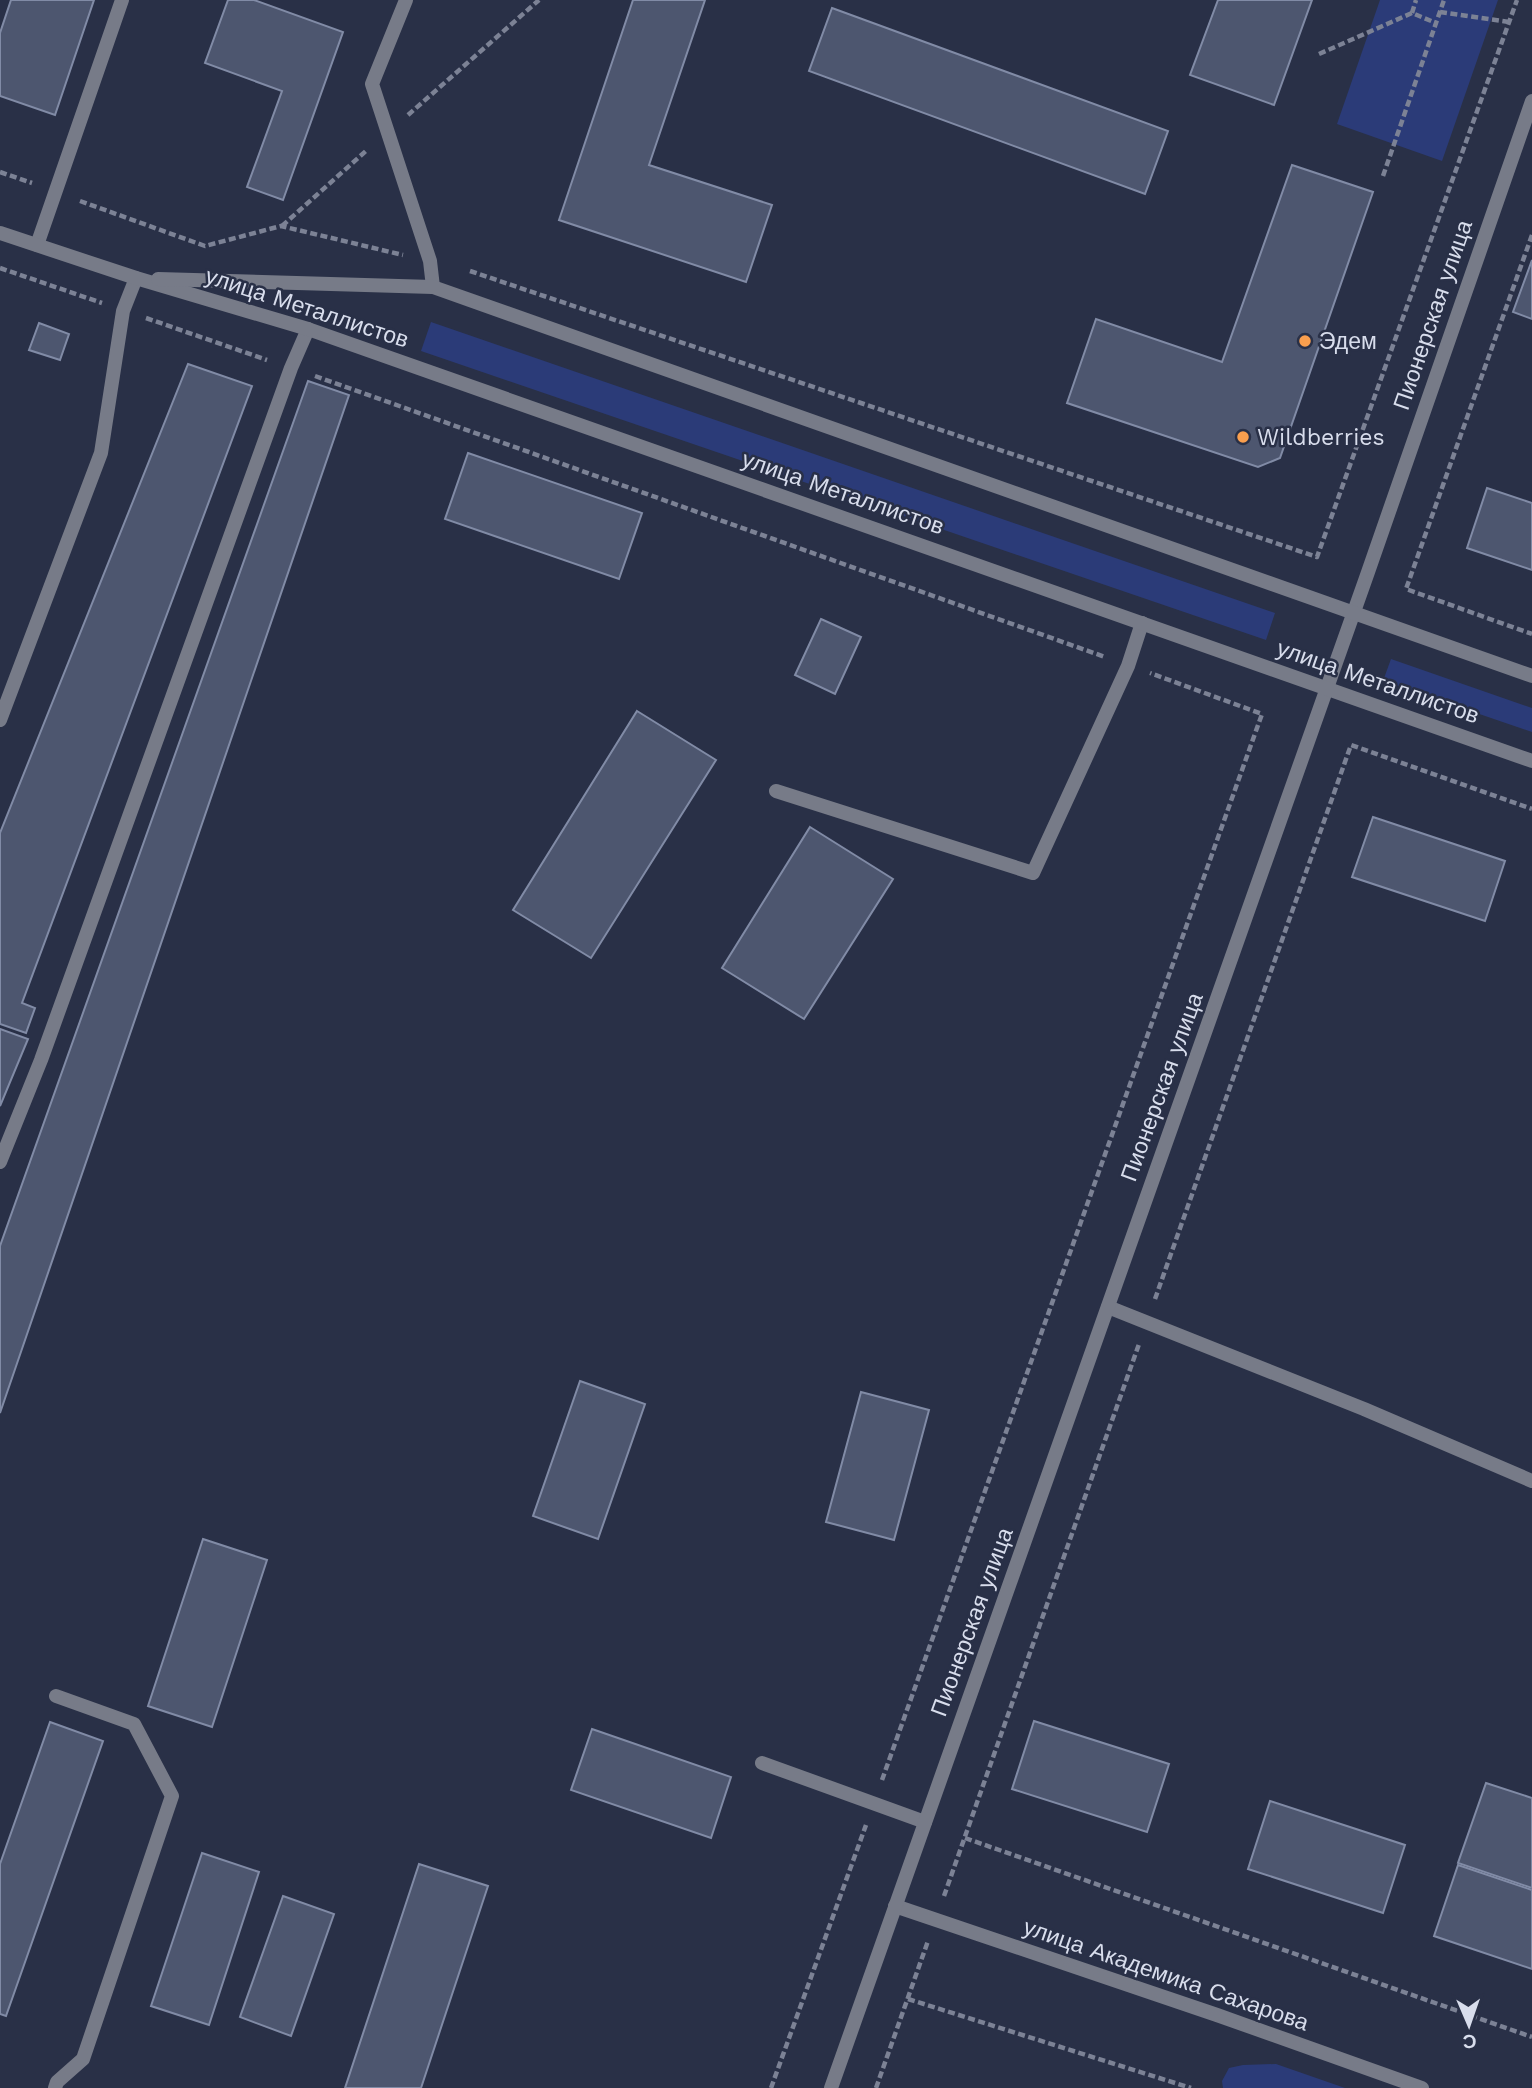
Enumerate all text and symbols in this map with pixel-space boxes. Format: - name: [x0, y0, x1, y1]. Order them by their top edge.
- street label: Пионерская улица: [1388, 216, 1478, 413]
- street label: улица Металлистов: [202, 262, 412, 354]
- place label: Эдем: [1319, 328, 1377, 355]
- marker: Эдем: [1297, 333, 1313, 349]
- place label: Wildberries: [1257, 424, 1385, 451]
- marker: Wildberries: [1235, 429, 1251, 445]
- street label: улица Металлистов: [738, 446, 948, 540]
- street label: улица Металлистов: [1273, 635, 1483, 729]
- street label: Пионерская улица: [1115, 989, 1209, 1185]
- street label: Пионерская улица: [925, 1524, 1019, 1720]
- street label: улица Академика Сахарова: [1020, 1913, 1312, 2037]
- north arrow: [1434, 1990, 1504, 2060]
- text: С: [1462, 2030, 1477, 2053]

